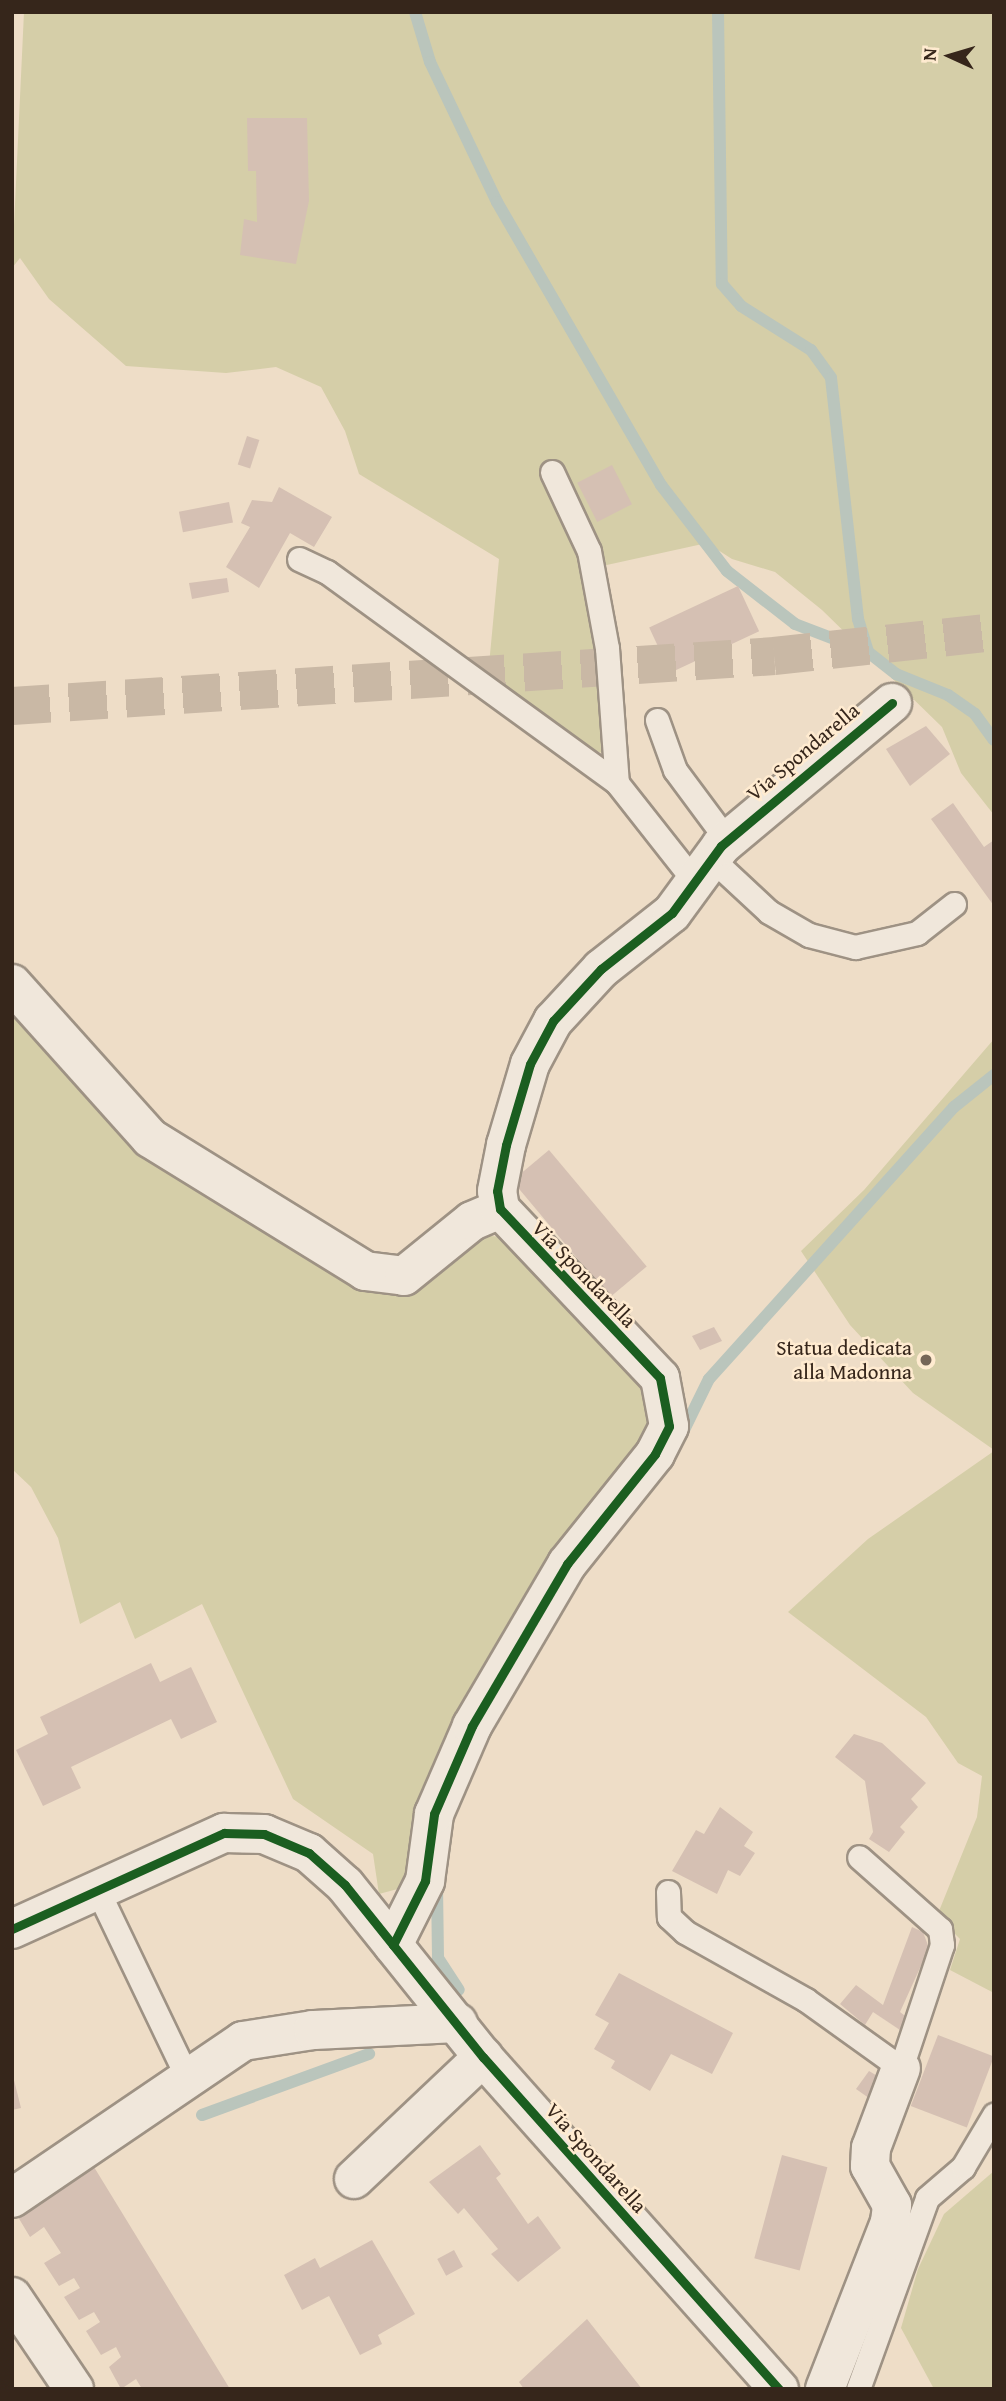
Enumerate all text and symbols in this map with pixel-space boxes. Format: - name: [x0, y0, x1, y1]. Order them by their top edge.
- north arrow: [915, 21, 985, 91]
- text: N: [915, 47, 943, 62]
- street label: Via Spondarella: [742, 698, 864, 806]
- street label: Via Spondarella: [527, 1215, 641, 1333]
- place label: Statua dedicata alla Madonna: [776, 1335, 912, 1385]
- marker: Statua dedicata alla Madonna: [918, 1352, 934, 1368]
- street label: Via Spondarella: [540, 2098, 652, 2218]

